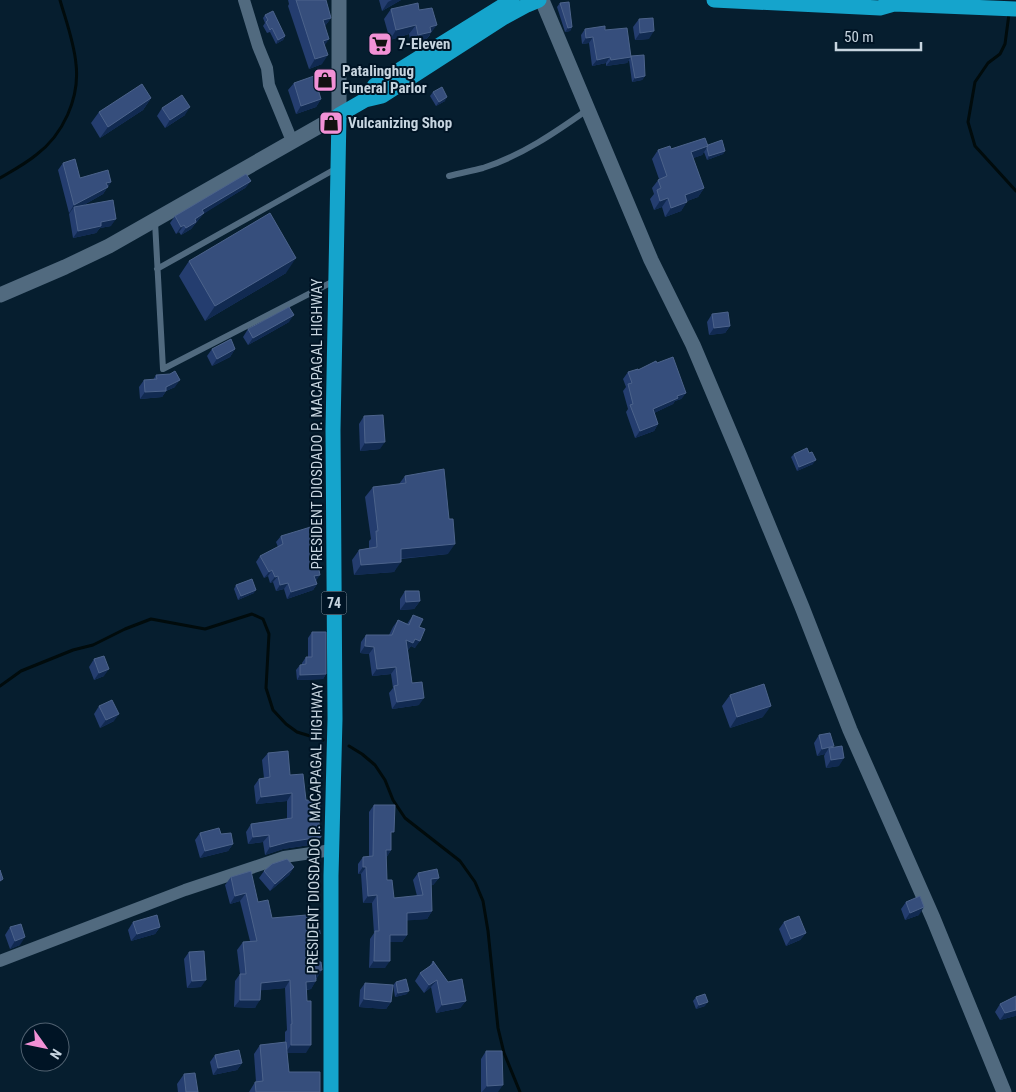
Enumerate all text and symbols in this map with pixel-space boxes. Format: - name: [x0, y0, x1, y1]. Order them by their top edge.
- scale bar: [836, 20, 921, 52]
- text: 50 m: [844, 28, 874, 46]
- supermarket icon: 7-Eleven: [367, 31, 393, 57]
- place label: 7-Eleven: [398, 35, 450, 53]
- place label: Patalinghug Funeral Parlor: [342, 62, 427, 97]
- shop icon: Patalinghug Funeral Parlor: [312, 67, 338, 93]
- shop icon: Vulcanizing Shop: [318, 110, 344, 136]
- place label: Vulcanizing Shop: [348, 114, 452, 132]
- street label: PRESIDENT DIOSDADO P. MACAPAGAL HIGHWAY: [308, 278, 326, 570]
- road number: 74: [322, 592, 346, 614]
- street label: PRESIDENT DIOSDADO P. MACAPAGAL HIGHWAY: [303, 682, 327, 974]
- north arrow: [20, 1022, 70, 1072]
- text: N: [47, 1046, 65, 1062]

